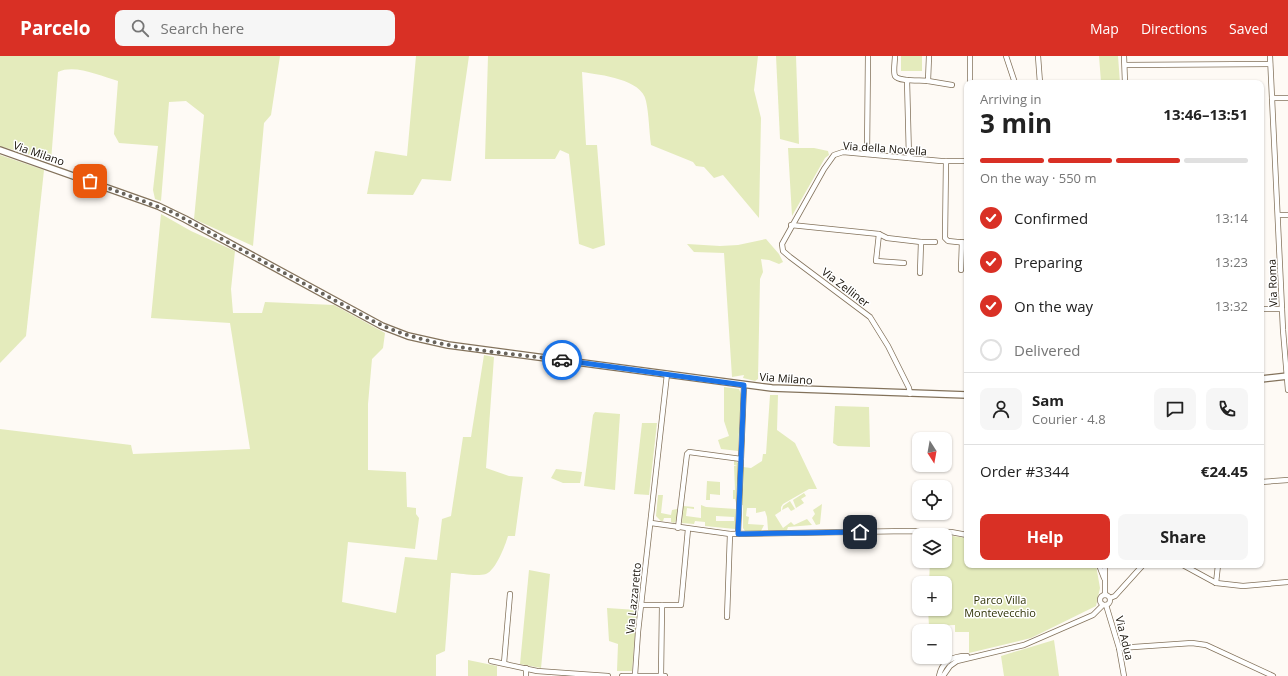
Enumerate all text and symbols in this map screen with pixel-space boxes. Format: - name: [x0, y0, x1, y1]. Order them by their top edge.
- search box: [115, 10, 395, 46]
- text: Parcelo: [20, 15, 91, 41]
- icon: search: [129, 17, 151, 39]
- text: Search here: [161, 18, 244, 38]
- text: Map: [1090, 19, 1119, 38]
- text: Directions: [1141, 19, 1207, 38]
- text: Saved: [1229, 19, 1268, 38]
- text: Arriving in: [980, 90, 1042, 108]
- text: 13:46–13:51: [1163, 104, 1248, 124]
- text: 3 min: [980, 105, 1052, 141]
- street label: Via Milano: [11, 137, 67, 169]
- street label: Via della Novella: [843, 138, 927, 158]
- pin: [73, 164, 107, 198]
- text: On the way · 550 m: [980, 169, 1096, 187]
- icon: bag: [79, 170, 101, 192]
- icon: check: [980, 207, 1002, 229]
- text: Confirmed: [1014, 208, 1088, 228]
- text: 13:14: [1215, 209, 1248, 227]
- icon: check: [980, 251, 1002, 273]
- text: Preparing: [1014, 252, 1082, 272]
- text: 13:23: [1215, 253, 1248, 271]
- street label: Via Roma: [1264, 259, 1280, 307]
- street label: Via Zelliner: [819, 264, 873, 310]
- icon: check: [980, 295, 1002, 317]
- text: On the way: [1014, 296, 1093, 316]
- text: 13:32: [1215, 297, 1248, 315]
- courier: [542, 340, 582, 380]
- text: Delivered: [1014, 340, 1081, 360]
- icon: car: [551, 349, 573, 371]
- street label: Via Milano: [759, 369, 813, 387]
- button: person: [980, 388, 1022, 430]
- button: chat: [1154, 388, 1196, 430]
- button: phone: [1206, 388, 1248, 430]
- text: Sam: [1032, 390, 1064, 410]
- text: Courier · 4.8: [1032, 410, 1106, 428]
- north arrow: [912, 432, 952, 472]
- map controls: [912, 432, 952, 664]
- text: Order #3344: [980, 461, 1069, 481]
- text: €24.45: [1201, 461, 1248, 481]
- button: locate: [912, 480, 952, 520]
- button: Help: [980, 514, 1110, 560]
- button: Share: [1118, 514, 1248, 560]
- pin: [843, 515, 877, 549]
- icon: home: [849, 521, 871, 543]
- button: layers: [912, 528, 952, 568]
- street label: Via Lazzaretto: [622, 561, 644, 634]
- button: +: [912, 576, 952, 616]
- park label: Parco Villa Montevecchio: [964, 592, 1036, 620]
- street label: Via Adua: [1112, 614, 1138, 662]
- button: −: [912, 624, 952, 664]

